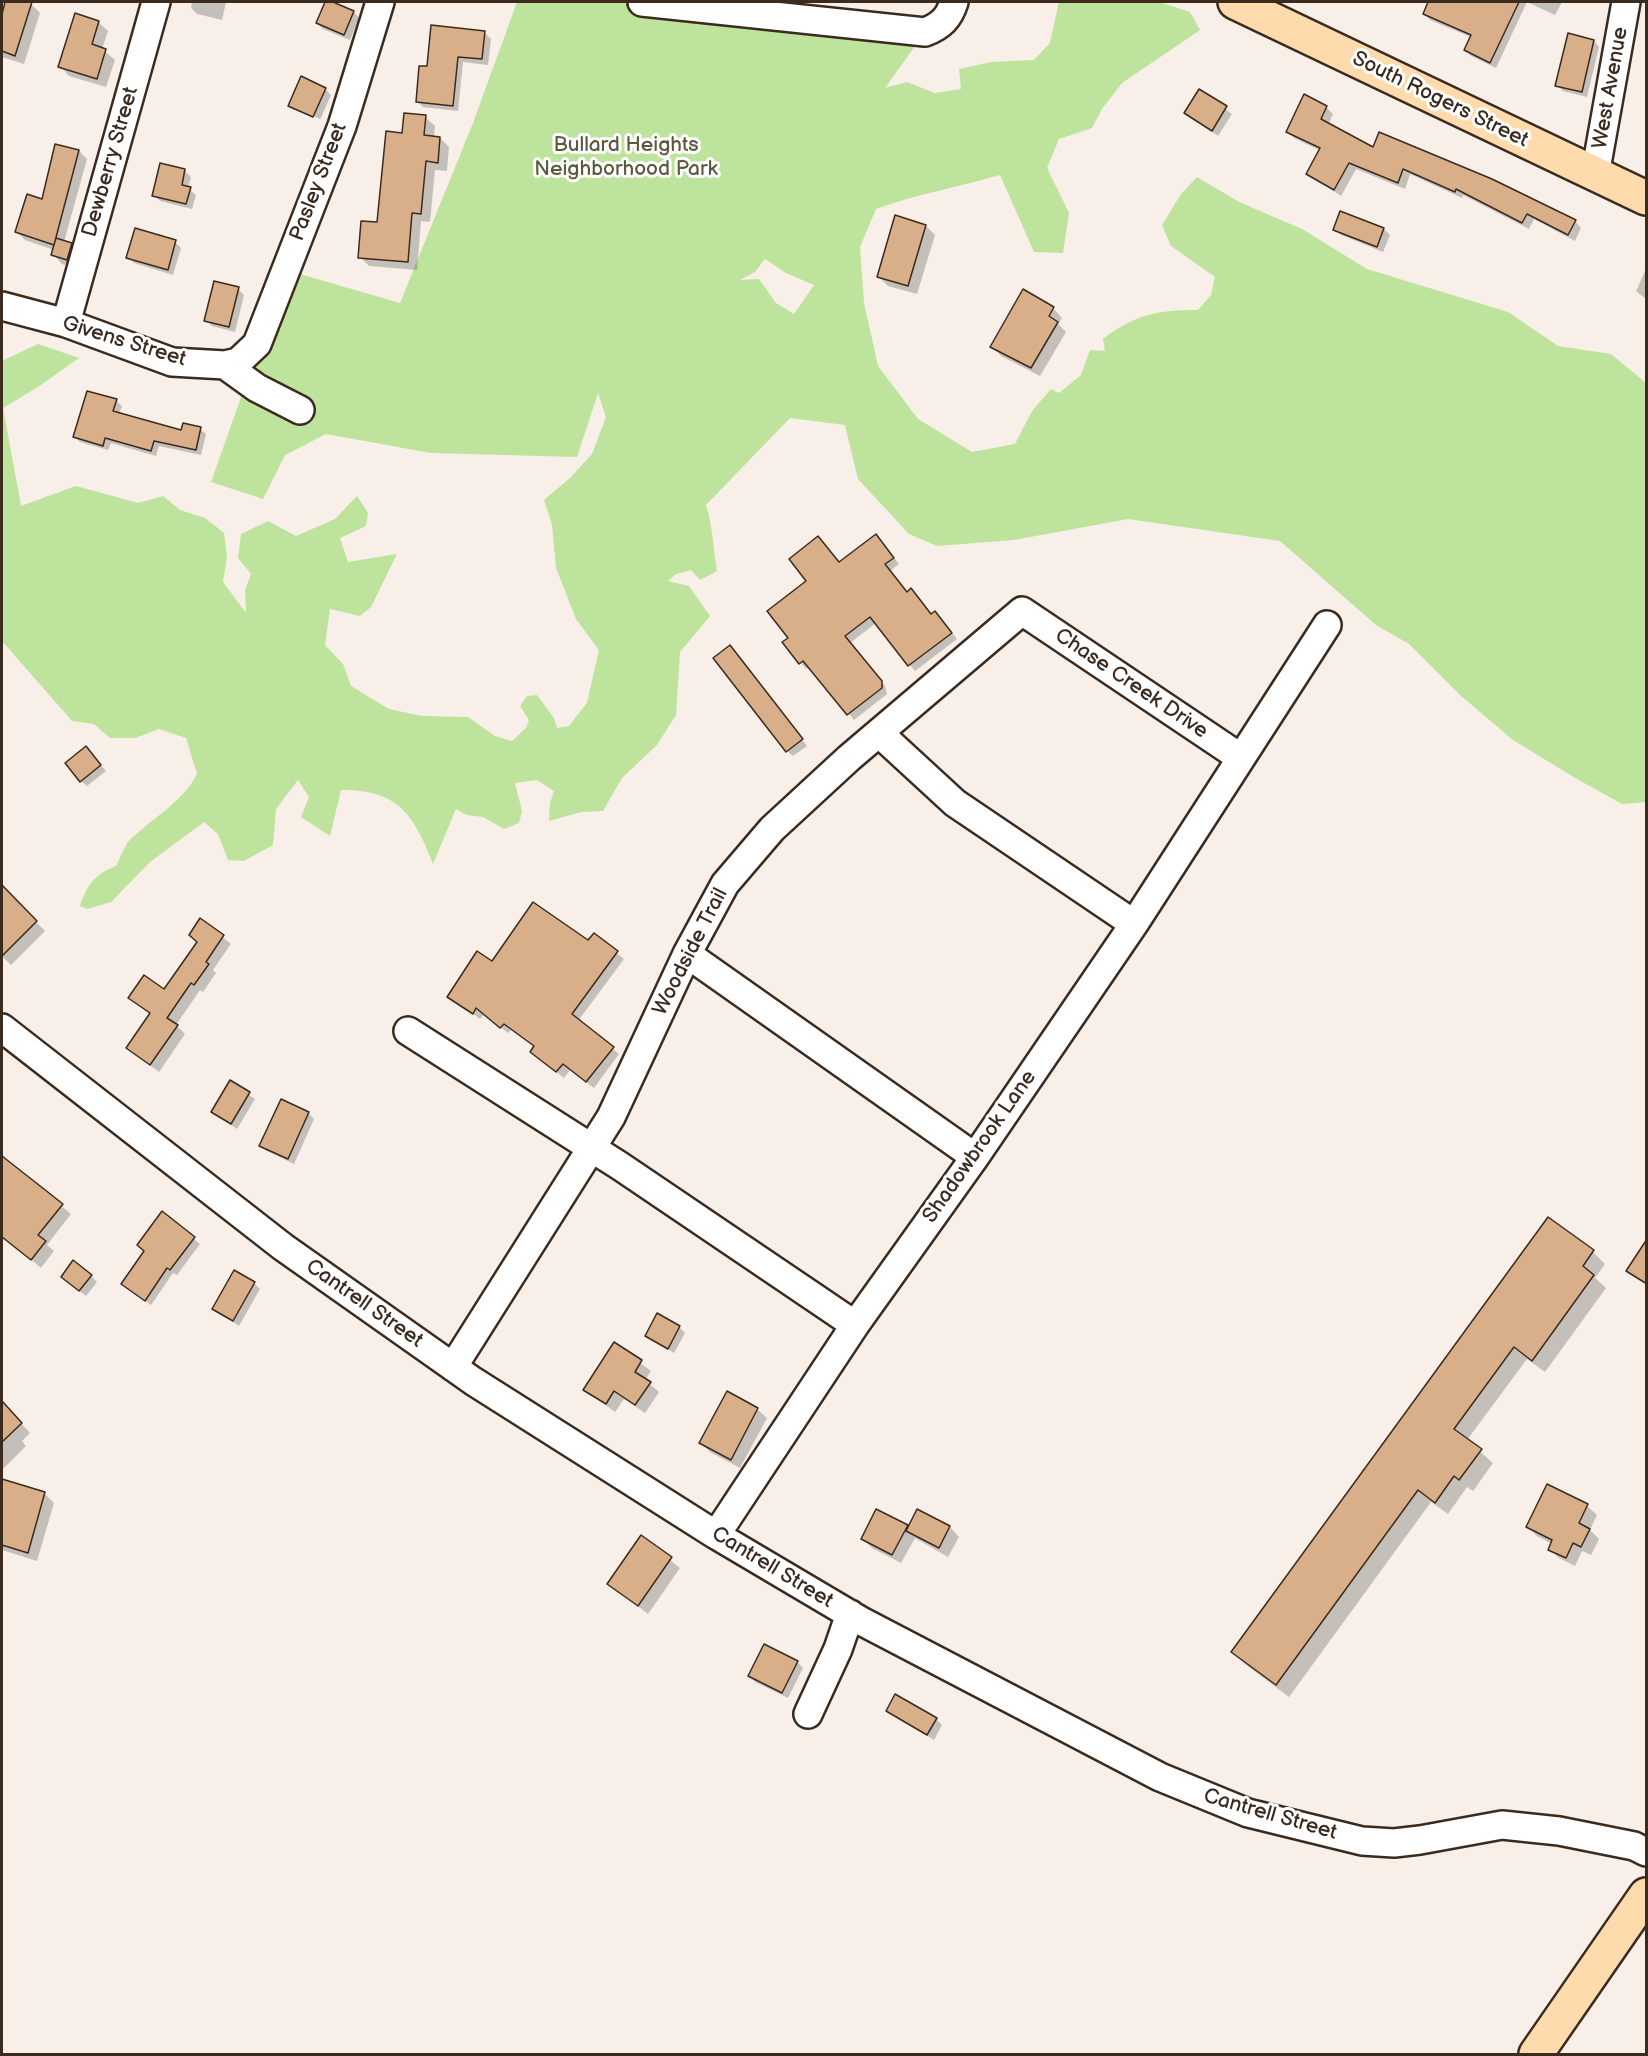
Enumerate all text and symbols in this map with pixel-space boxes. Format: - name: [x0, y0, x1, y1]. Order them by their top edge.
- street label: West Avenue: [1588, 25, 1634, 151]
- street label: South Rogers Street: [1348, 46, 1532, 154]
- street label: Dewberry Street: [78, 84, 144, 240]
- street label: Pasley Street: [285, 119, 353, 245]
- park label: Bullard Heights Neighborhood Park: [534, 133, 718, 183]
- street label: Givens Street: [59, 311, 189, 373]
- street label: Chase Creek Drive: [1050, 623, 1212, 745]
- street label: Woodside Trail: [648, 884, 734, 1020]
- street label: Shadowbrook Lane: [918, 1066, 1042, 1228]
- street label: Cantrell Street: [300, 1254, 428, 1354]
- street label: Cantrell Street: [707, 1522, 837, 1614]
- street label: Cantrell Street: [1200, 1784, 1340, 1846]

